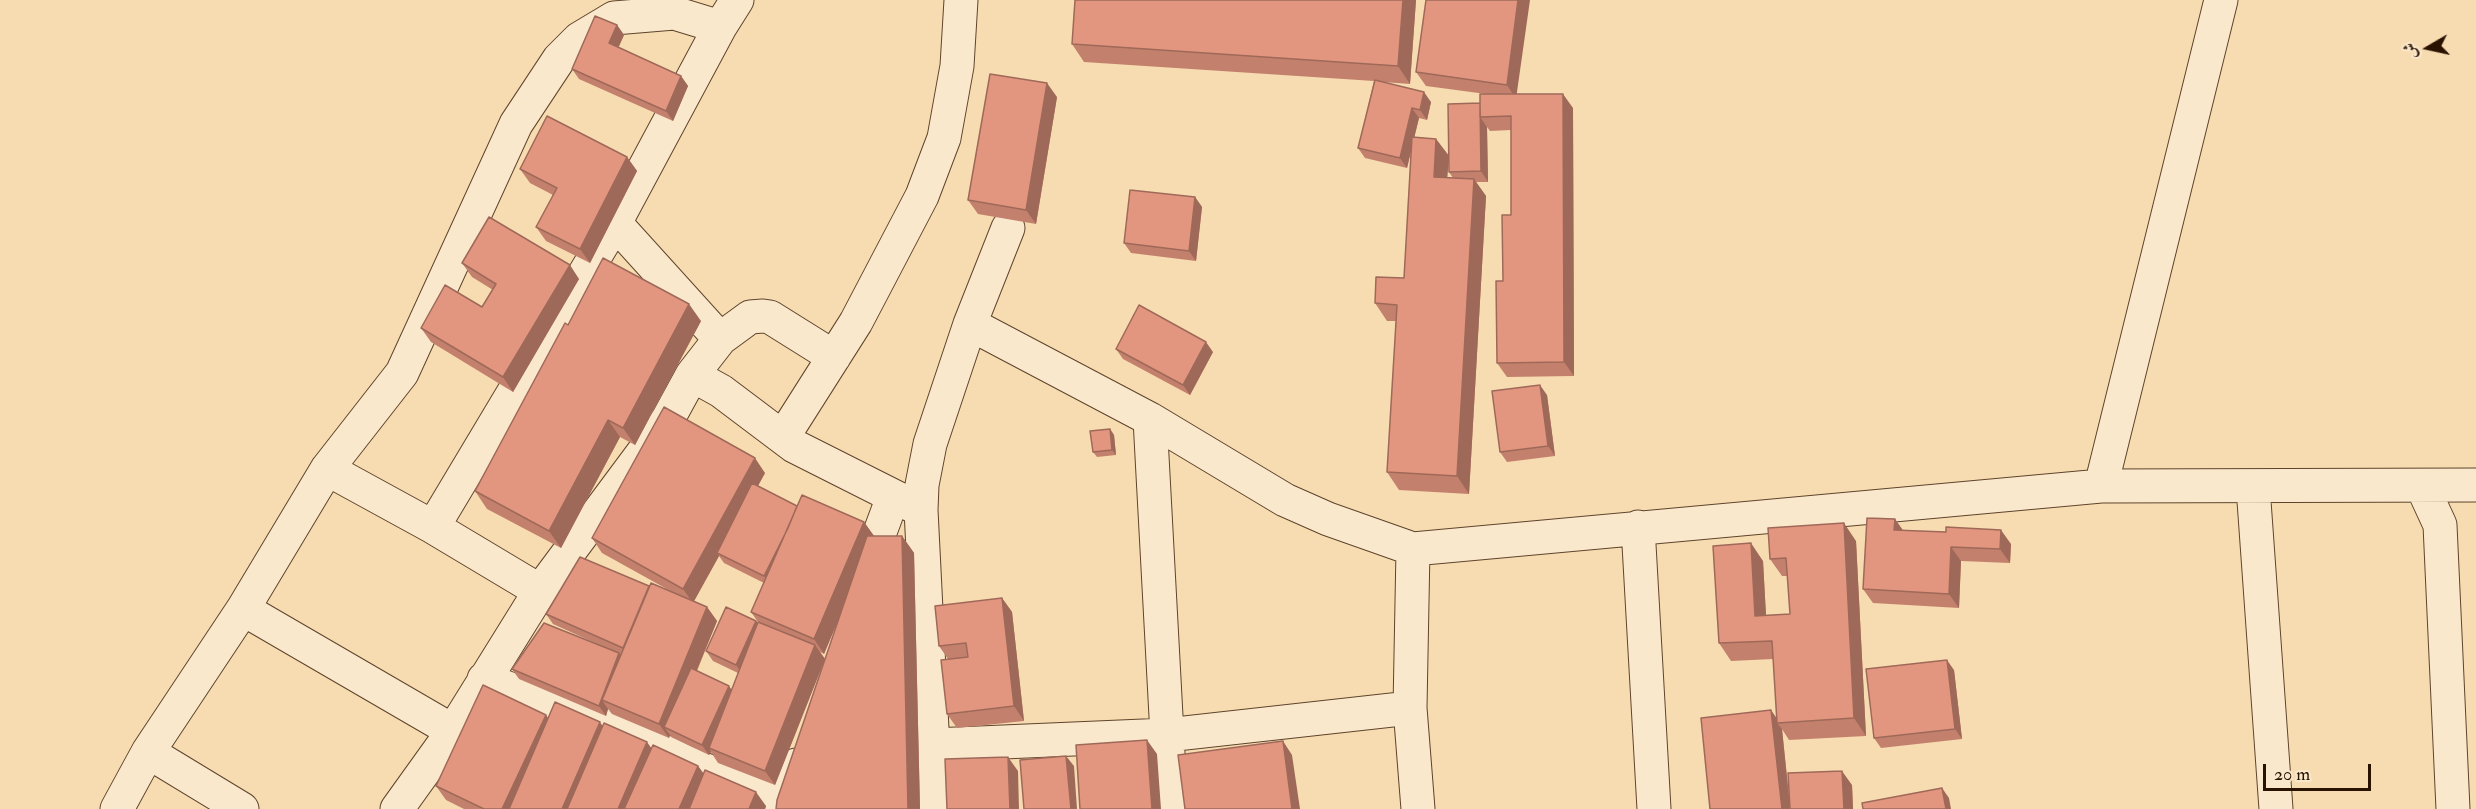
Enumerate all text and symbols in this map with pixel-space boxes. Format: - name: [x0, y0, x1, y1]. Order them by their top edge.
- north arrow: [2398, 18, 2458, 78]
- text: ش: [2399, 41, 2421, 60]
- scale bar: [2266, 752, 2374, 790]
- text: 20 m: [2274, 763, 2310, 786]

